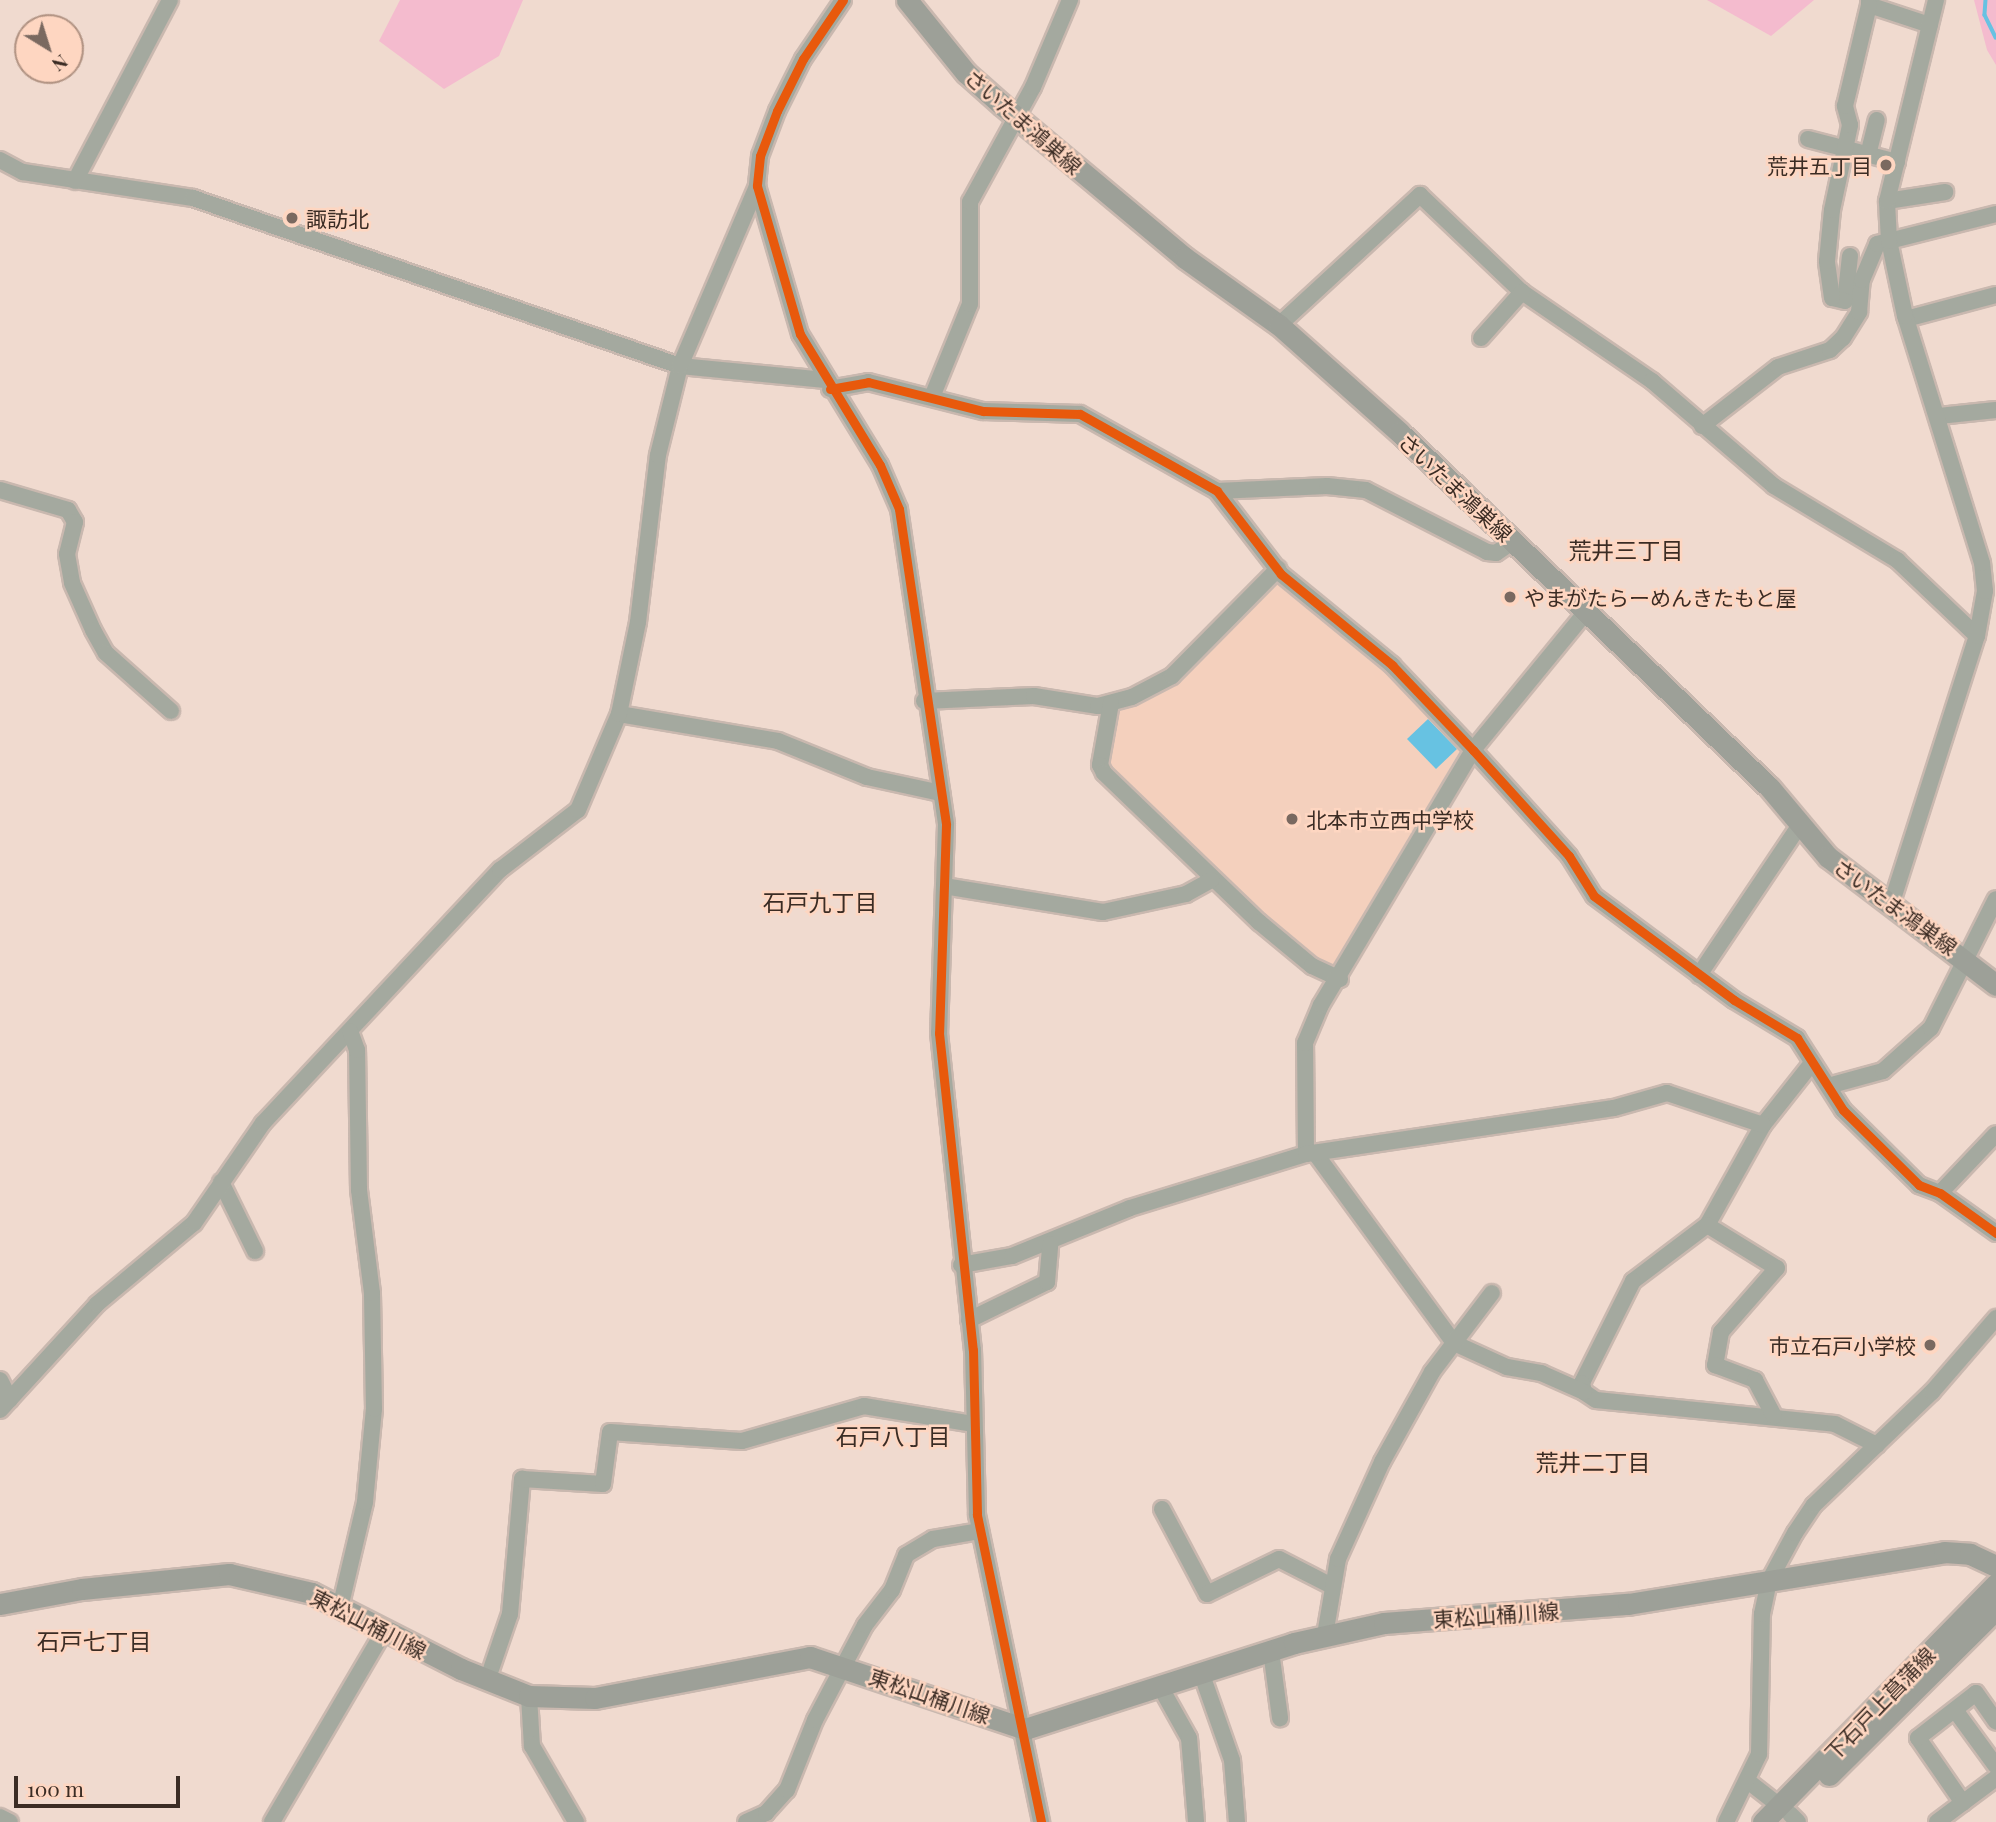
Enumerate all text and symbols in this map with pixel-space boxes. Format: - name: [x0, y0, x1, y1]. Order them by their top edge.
- north arrow: [14, 14, 84, 84]
- text: N: [47, 50, 74, 78]
- street label: さいたま鴻巣線: [960, 63, 1088, 179]
- place label: 荒井五丁目: [1767, 152, 1872, 178]
- marker: 荒井五丁目: [1878, 157, 1894, 173]
- place label: 諏訪北: [306, 205, 369, 231]
- marker: 諏訪北: [284, 210, 300, 226]
- street label: さいたま鴻巣線: [1394, 428, 1518, 546]
- district label: 荒井三丁目: [1569, 536, 1683, 564]
- place label: やまがたらーめんきたもと屋: [1524, 584, 1797, 610]
- marker: やまがたらーめんきたもと屋: [1502, 589, 1518, 605]
- place label: 北本市立西中学校: [1306, 806, 1474, 832]
- marker: 北本市立西中学校: [1284, 811, 1300, 827]
- street label: さいたま鴻巣線: [1829, 853, 1963, 959]
- district label: 石戸九丁目: [763, 888, 877, 916]
- place label: 市立石戸小学校: [1769, 1332, 1916, 1358]
- marker: 市立石戸小学校: [1922, 1337, 1938, 1353]
- district label: 石戸八丁目: [836, 1422, 950, 1450]
- district label: 荒井二丁目: [1536, 1448, 1650, 1476]
- street label: 東松山桶川線: [307, 1583, 431, 1663]
- street label: 東松山桶川線: [1432, 1597, 1560, 1631]
- district label: 石戸七丁目: [37, 1627, 151, 1655]
- street label: 下石戸上菖蒲線: [1819, 1641, 1939, 1765]
- street label: 東松山桶川線: [866, 1663, 994, 1727]
- scale bar: [18, 1762, 184, 1806]
- text: 100 m: [27, 1774, 84, 1802]

